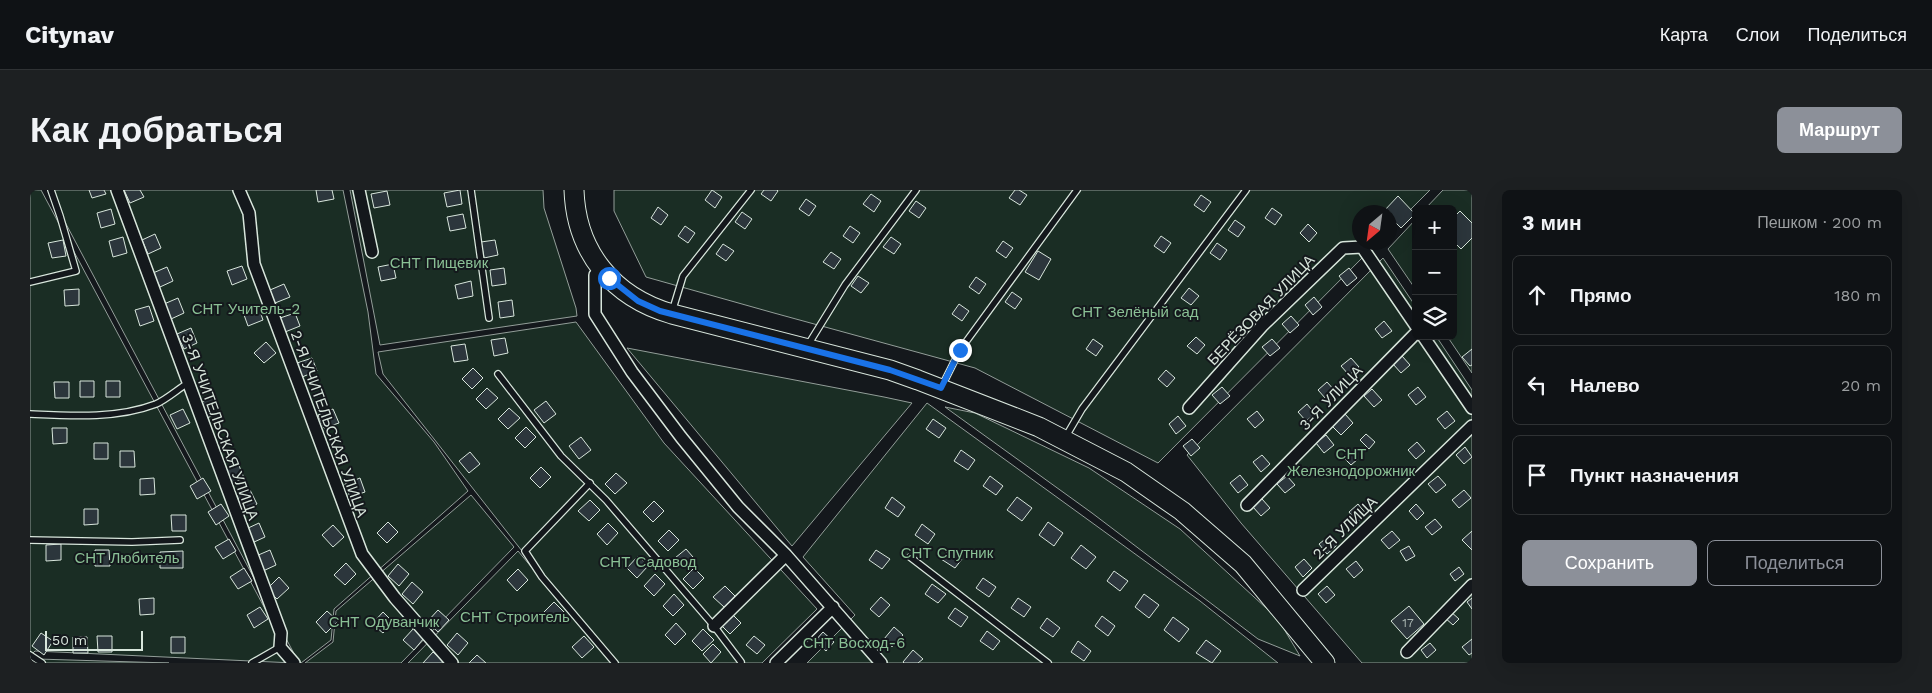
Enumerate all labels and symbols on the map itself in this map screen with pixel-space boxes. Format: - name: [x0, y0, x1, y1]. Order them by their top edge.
- north arrow: [1352, 205, 1397, 250]
- street label: БЕРЁЗОВАЯ УЛИЦА: [1204, 251, 1318, 369]
- park label: СНТ Пищевик: [390, 254, 489, 272]
- route start: [598, 267, 621, 290]
- park label: СНТ Учитель-2: [192, 300, 300, 318]
- park label: СНТ Зелёный сад: [1071, 303, 1199, 321]
- street label: 2-Я УЧИТЕЛЬСКАЯ УЛИЦА: [287, 328, 371, 520]
- street label: 3-Я УЧИТЕЛЬСКАЯ УЛИЦА: [178, 331, 262, 523]
- route end: [949, 339, 972, 362]
- street label: 3-Я УЛИЦА: [1296, 362, 1366, 434]
- park label: СНТ Железнодорожник: [1287, 445, 1416, 480]
- street label: 2-Я УЛИЦА: [1309, 493, 1381, 563]
- park label: СНТ Спутник: [901, 544, 994, 562]
- park label: СНТ Любитель: [74, 549, 180, 567]
- park label: СНТ Садовод: [600, 553, 697, 571]
- park label: СНТ Строитель: [460, 608, 570, 626]
- park label: СНТ Одуванчик: [329, 613, 440, 631]
- house number: 17: [1402, 616, 1414, 630]
- scale bar: [45, 628, 142, 651]
- park label: СНТ Восход-6: [803, 634, 905, 652]

